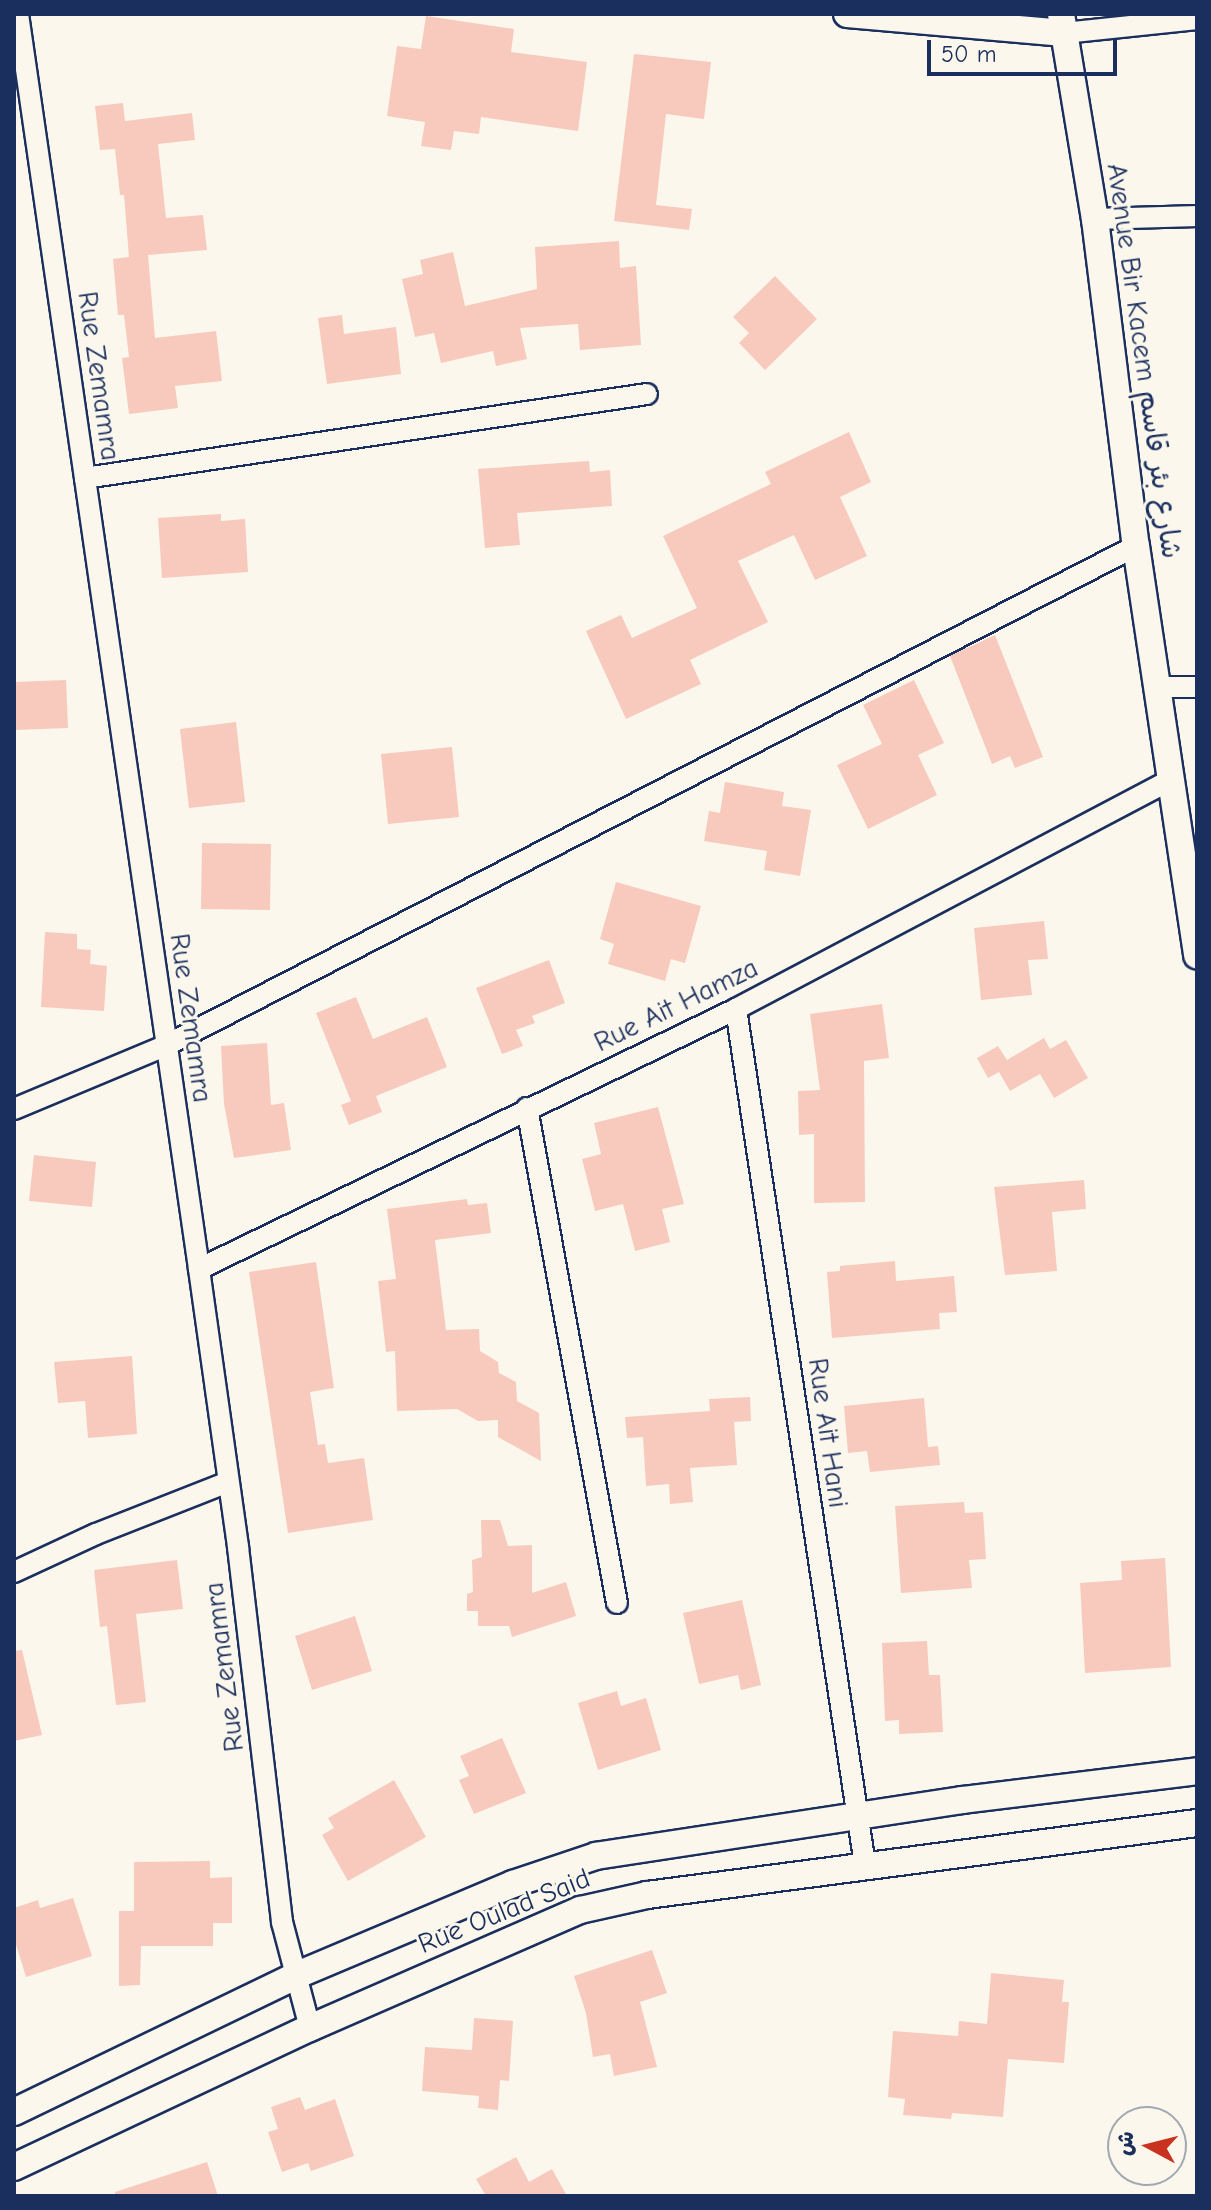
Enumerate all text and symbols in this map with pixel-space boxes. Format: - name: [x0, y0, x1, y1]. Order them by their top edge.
- scale bar: [931, 24, 1121, 74]
- text: 50 m: [941, 40, 997, 68]
- street label: Avenue Bir Kacem شارع بئر قاسم: [1100, 161, 1188, 561]
- street label: Rue Zemamra: [70, 289, 128, 463]
- street label: Rue Zemamra: [162, 931, 220, 1105]
- street label: Rue Ait Hamza: [589, 951, 763, 1059]
- street label: Rue Ait Hani: [801, 1356, 855, 1510]
- street label: Rue Zemamra: [197, 1580, 251, 1754]
- street label: Rue Oulad Said: [413, 1861, 595, 1961]
- north arrow: [1107, 2106, 1187, 2186]
- text: ش: [1111, 2130, 1140, 2157]

